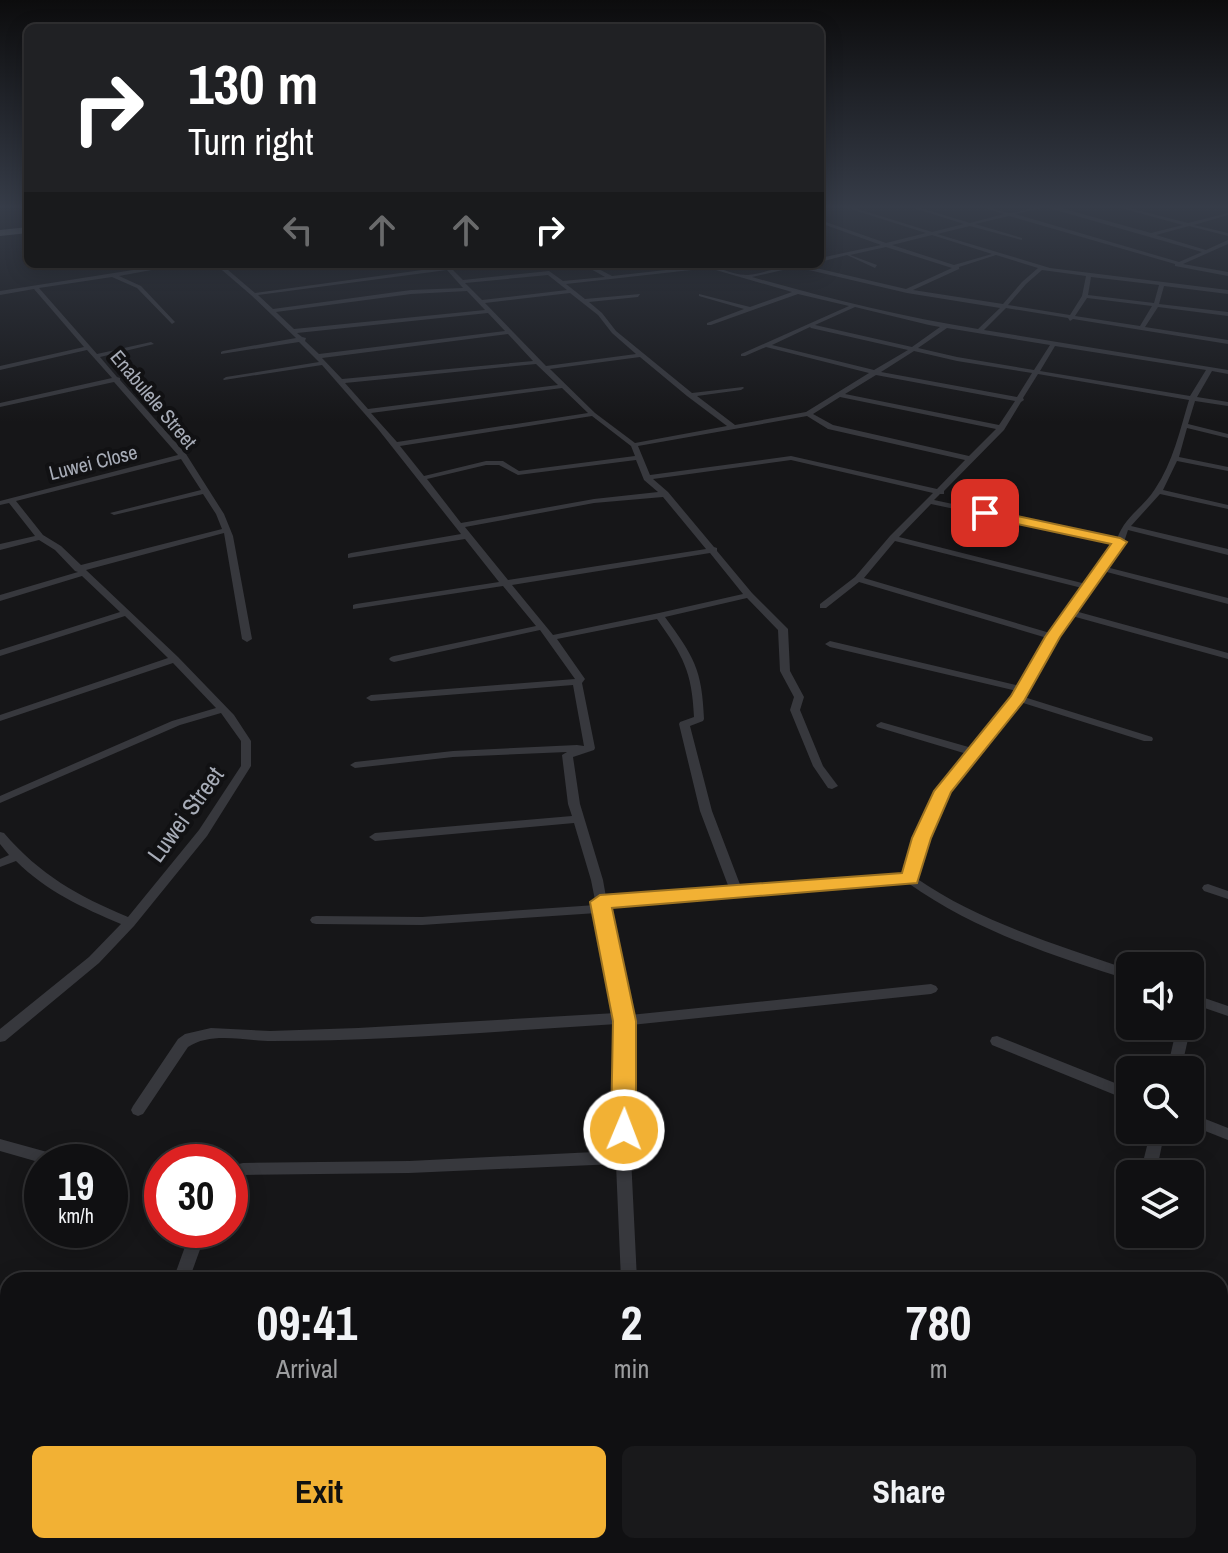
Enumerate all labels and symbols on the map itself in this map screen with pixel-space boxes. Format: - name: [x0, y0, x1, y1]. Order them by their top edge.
- street label: Enabulele Street: [105, 344, 204, 454]
- street label: Luwei Close: [46, 438, 140, 486]
- pin: [951, 479, 1019, 547]
- street label: Luwei Street: [140, 759, 231, 868]
- position arrow: [582, 1088, 666, 1172]
- speed limit sign: 30: [144, 1144, 248, 1248]

